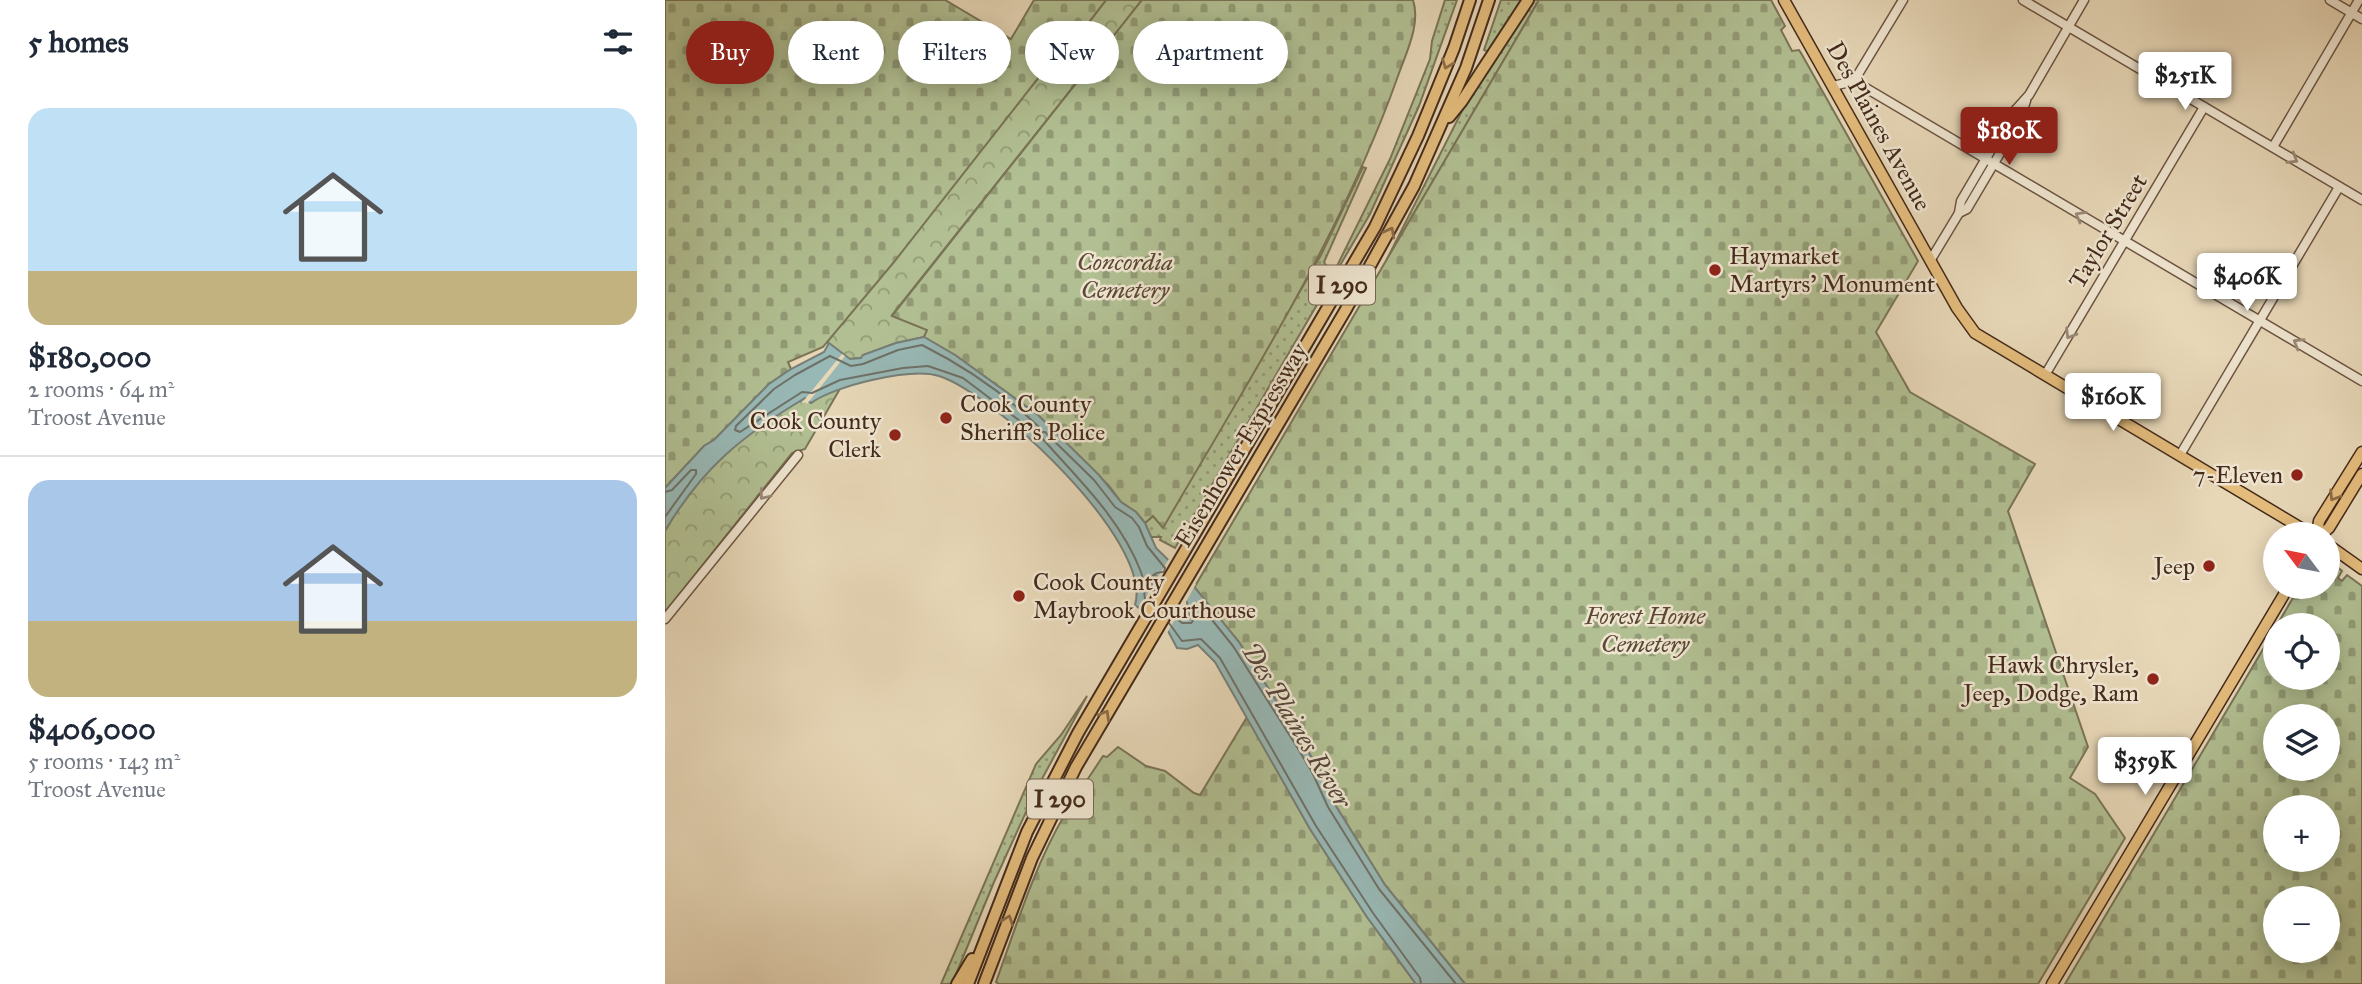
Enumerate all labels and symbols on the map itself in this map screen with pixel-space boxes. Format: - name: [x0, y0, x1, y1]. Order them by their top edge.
- street label: Des Plaines Avenue: [1820, 36, 1938, 216]
- pin: $251K: [2136, 52, 2234, 112]
- one-way arrow: [1442, 58, 1456, 70]
- pin: $180K: [1960, 108, 2058, 167]
- one-way arrow: [2285, 151, 2298, 164]
- street label: Taylor Street: [2062, 168, 2154, 294]
- one-way arrow: [2075, 211, 2088, 224]
- one-way arrow: [1382, 227, 1395, 239]
- place label: Haymarket Martyrs' Monument: [1729, 241, 1936, 299]
- park label: Concordia Cemetery: [1077, 247, 1173, 305]
- pin: $406K: [2198, 254, 2296, 313]
- marker: Haymarket Martyrs' Monument: [1707, 262, 1723, 278]
- road number: I 290: [1309, 266, 1375, 304]
- one-way arrow: [2065, 327, 2078, 340]
- street label: Eisenhower Expressway: [1168, 337, 1314, 553]
- one-way arrow: [2292, 338, 2305, 351]
- pin: $160K: [2064, 374, 2162, 433]
- place label: Cook County Sheriff's Police: [960, 389, 1105, 447]
- place label: Cook County Clerk: [750, 406, 882, 464]
- marker: Cook County Sheriff's Police: [938, 410, 954, 426]
- marker: Cook County Clerk: [887, 427, 903, 443]
- place label: 7-Eleven: [2193, 460, 2283, 490]
- marker: 7-Eleven: [2289, 467, 2305, 483]
- one-way arrow: [760, 486, 772, 499]
- one-way arrow: [2330, 489, 2343, 502]
- north arrow: [2263, 522, 2340, 598]
- place label: Jeep: [2151, 551, 2195, 581]
- marker: Jeep: [2201, 558, 2217, 574]
- place label: Cook County Maybrook Courthouse: [1033, 567, 1256, 625]
- marker: Cook County Maybrook Courthouse: [1011, 588, 1027, 604]
- park label: Forest Home Cemetery: [1584, 601, 1706, 659]
- water label: Des Plaines River: [1235, 636, 1360, 815]
- place label: Hawk Chrysler, Jeep, Dodge, Ram: [1960, 650, 2139, 708]
- marker: Hawk Chrysler, Jeep, Dodge, Ram: [2145, 671, 2161, 687]
- one-way arrow: [1097, 710, 1110, 723]
- pin: $359K: [2096, 738, 2194, 797]
- road number: I 290: [1027, 779, 1093, 818]
- one-way arrow: [999, 914, 1013, 926]

